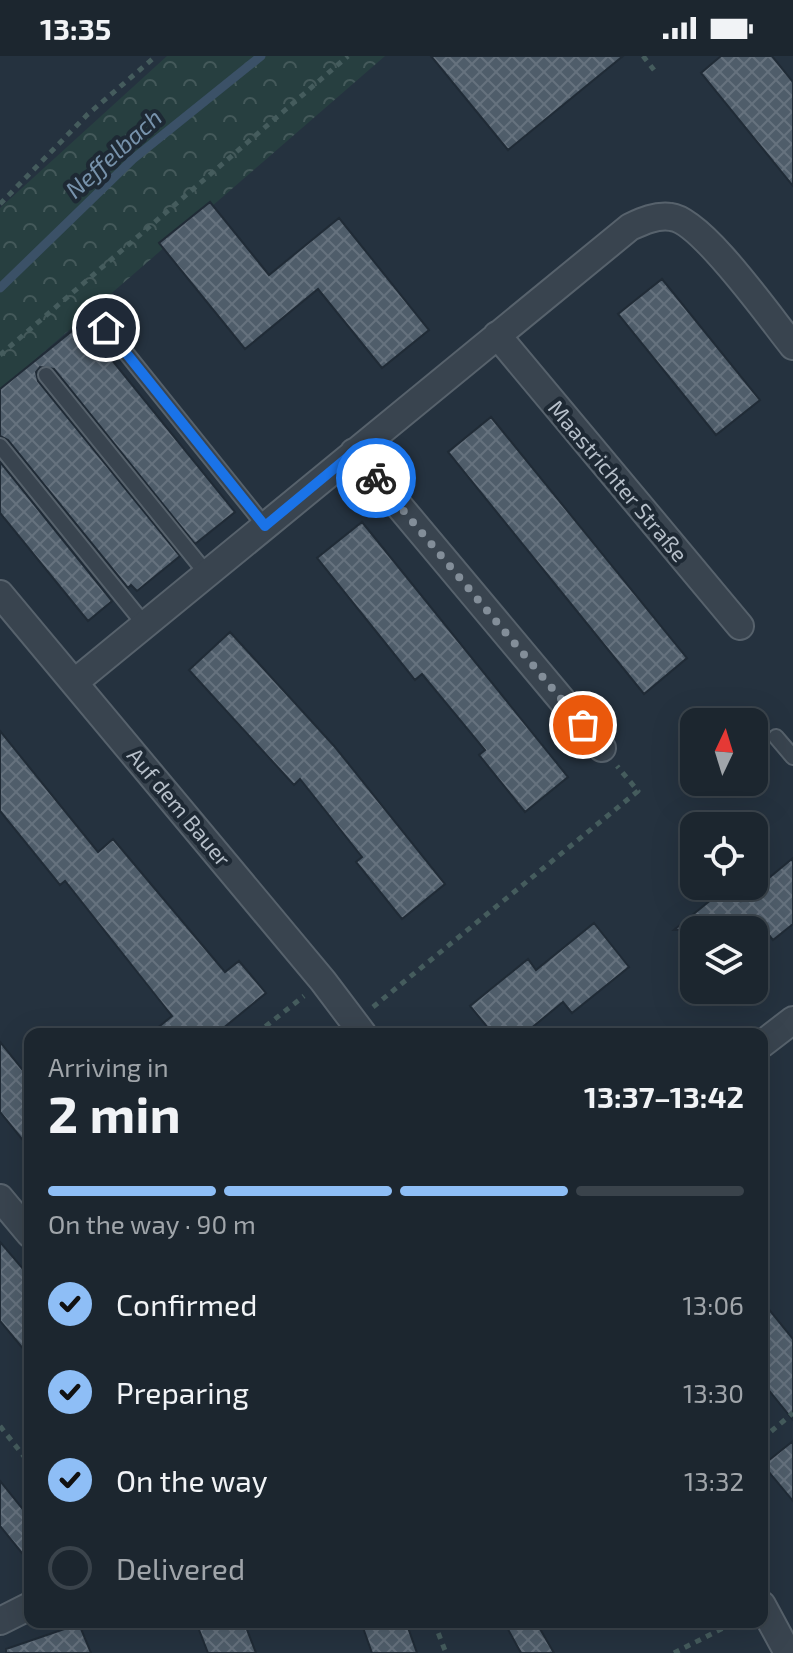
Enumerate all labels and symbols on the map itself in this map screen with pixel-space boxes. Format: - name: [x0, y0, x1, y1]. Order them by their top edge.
- water label: Neffelbach: [59, 102, 167, 204]
- pin: [72, 294, 140, 362]
- street label: Maastrichter Straße: [544, 394, 694, 566]
- courier: [336, 438, 416, 518]
- pin: [549, 691, 617, 759]
- north arrow: [680, 708, 768, 796]
- street label: Auf dem Bauer: [123, 742, 237, 871]

